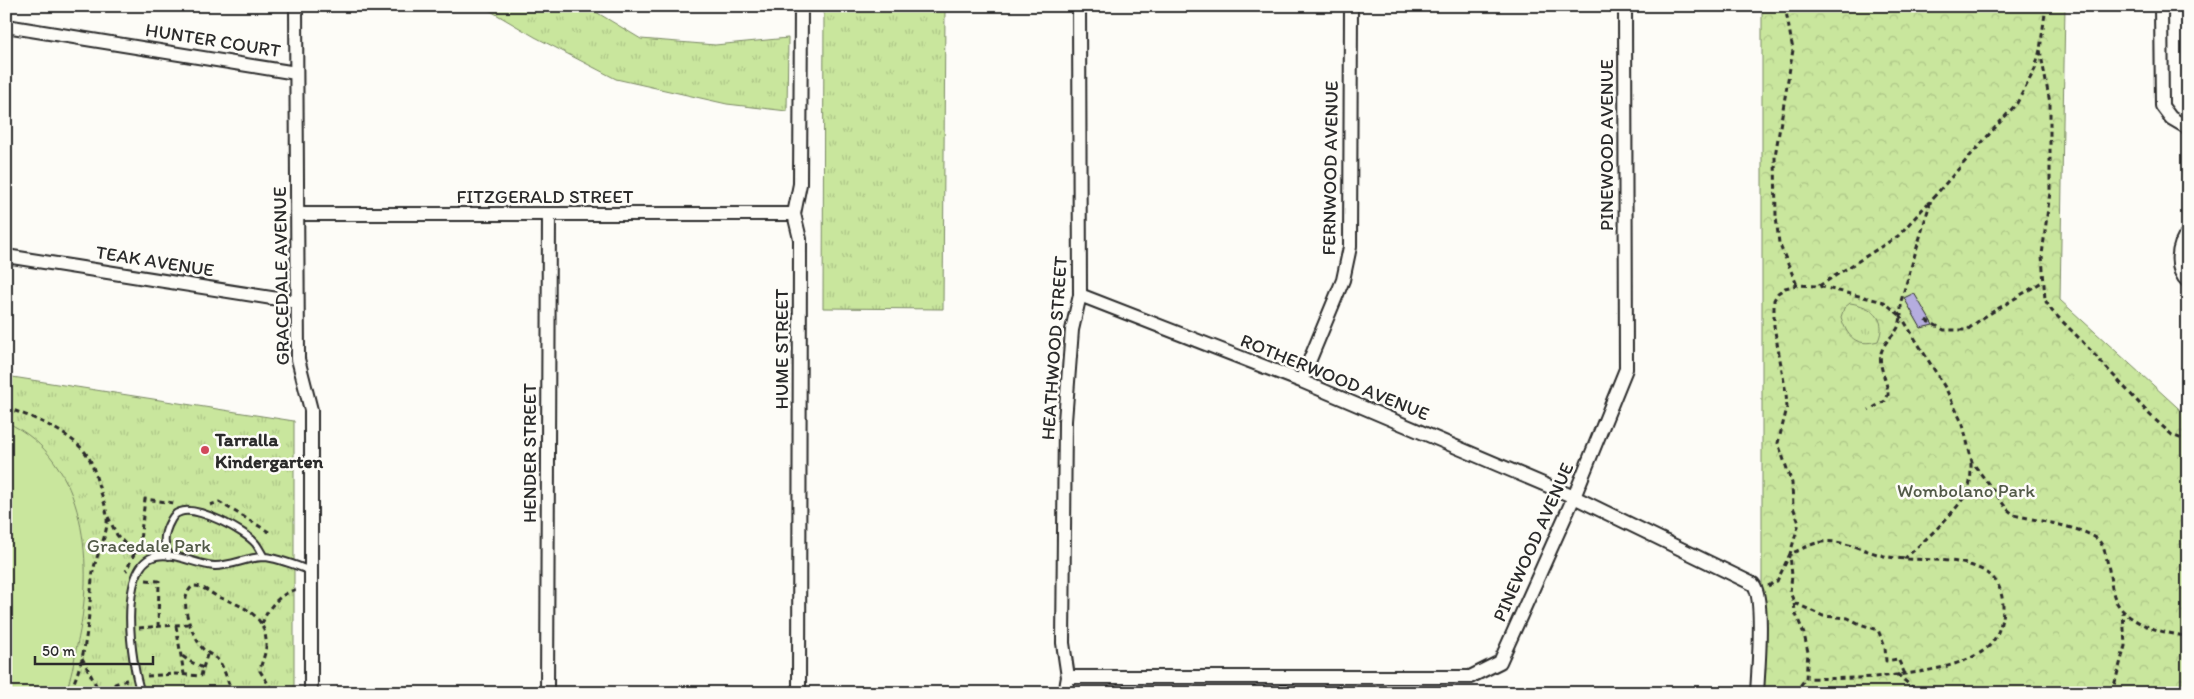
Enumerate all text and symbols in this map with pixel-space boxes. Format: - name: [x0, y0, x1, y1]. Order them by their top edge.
- street label: HUNTER COURT: [144, 18, 283, 62]
- street label: PINEWOOD AVENUE: [1595, 59, 1618, 231]
- street label: FERNWOOD AVENUE: [1317, 80, 1343, 256]
- street label: FITZGERALD STREET: [456, 185, 634, 208]
- street label: GRACEDALE AVENUE: [268, 186, 294, 366]
- street label: TEAK AVENUE: [94, 240, 216, 282]
- street label: HEATHWOOD STREET: [1036, 255, 1072, 441]
- street label: HUME STREET: [770, 288, 793, 409]
- street label: ROTHERWOOD AVENUE: [1237, 329, 1433, 426]
- street label: HENDER STREET: [518, 383, 541, 523]
- place label: Tarralla Kindergarten: [214, 428, 323, 473]
- marker: Tarralla Kindergarten: [199, 444, 211, 456]
- street label: PINEWOOD AVENUE: [1488, 459, 1579, 625]
- park label: Wombolano Park: [1897, 479, 2035, 502]
- park label: Gracedale Park: [87, 534, 211, 557]
- scale bar: [35, 634, 152, 666]
- text: 50 m: [42, 642, 75, 660]

